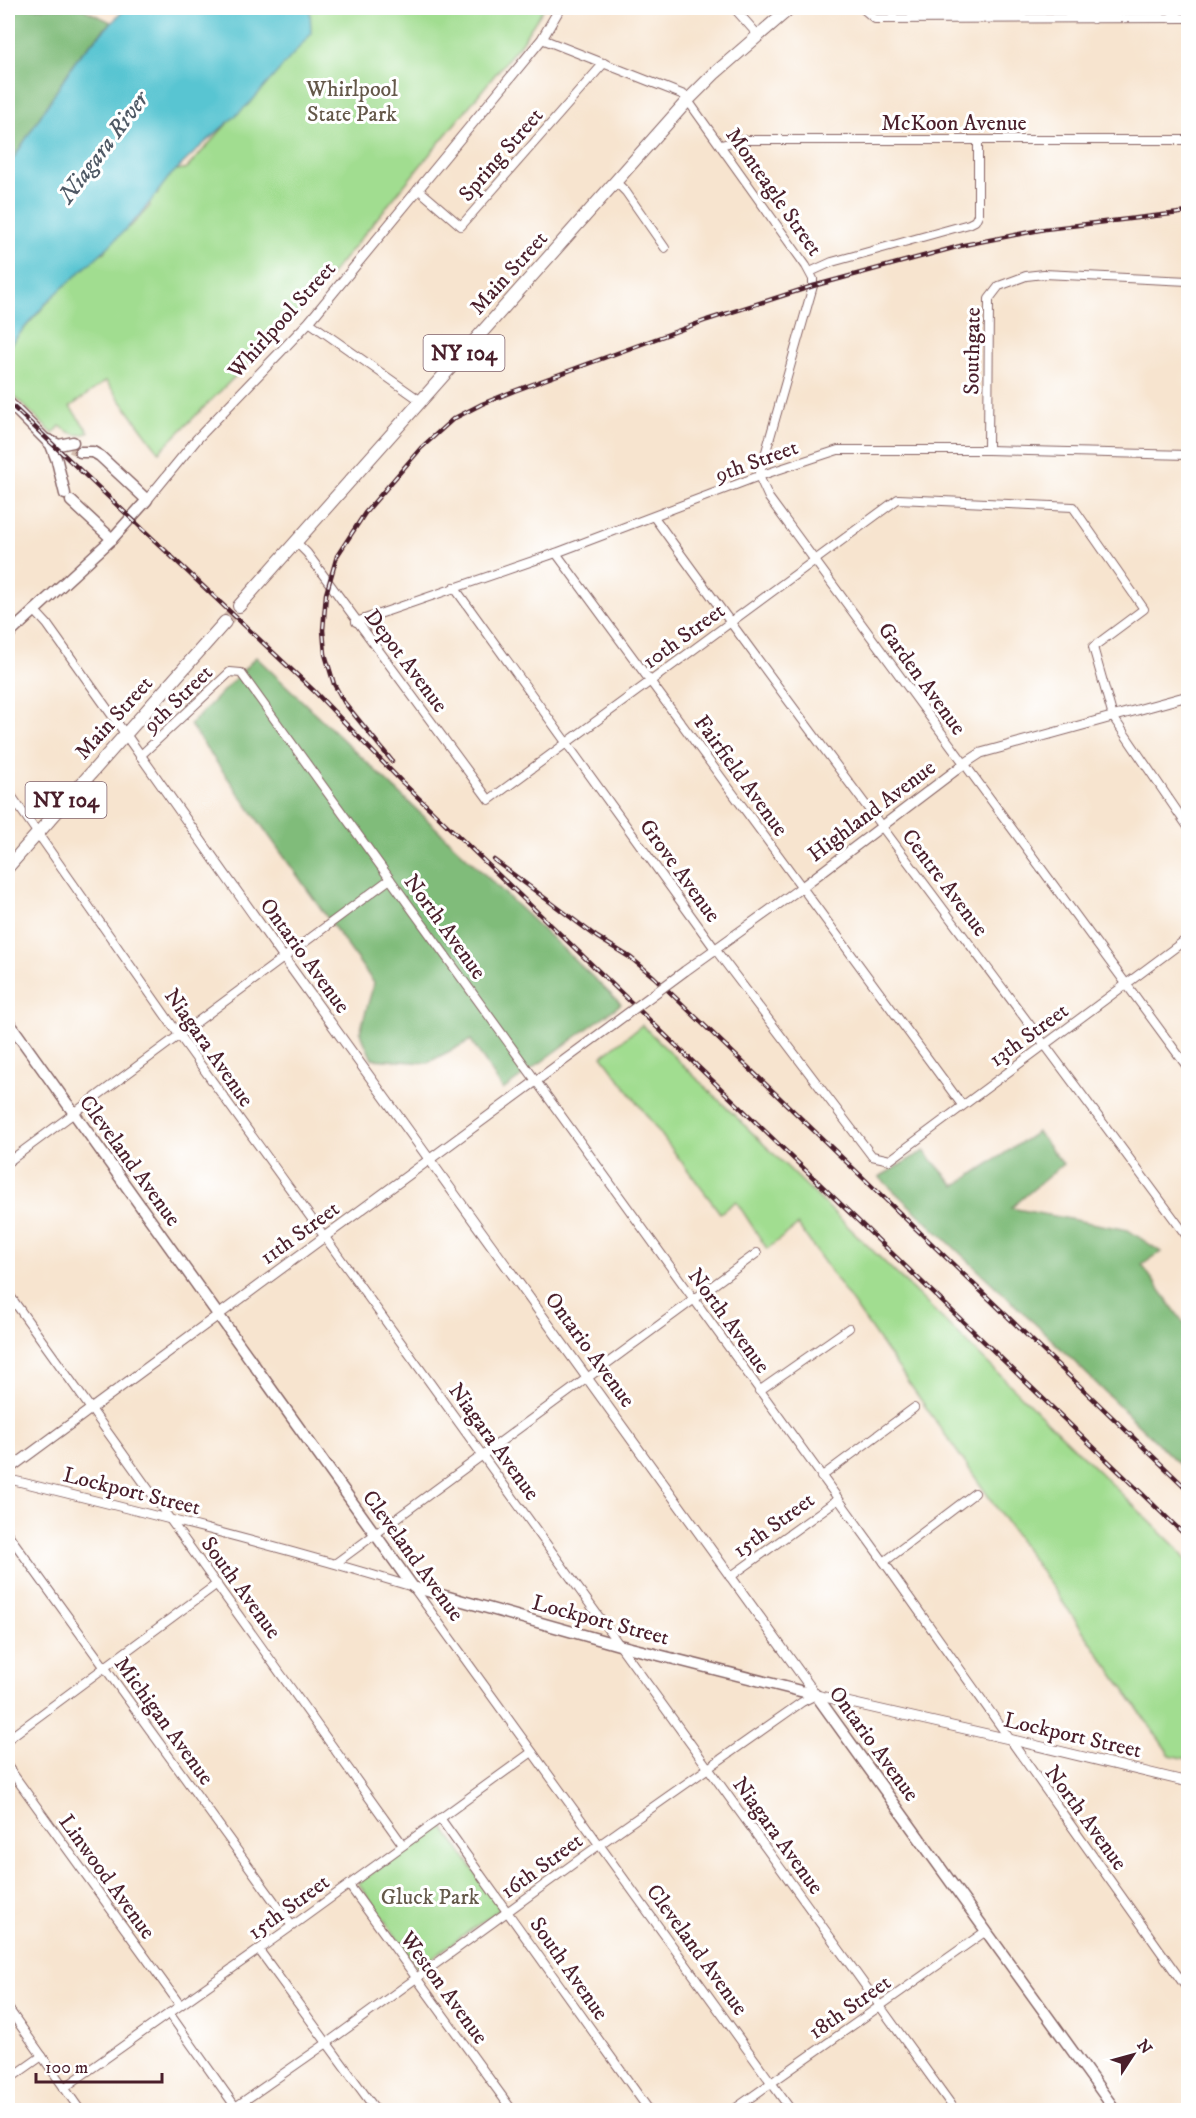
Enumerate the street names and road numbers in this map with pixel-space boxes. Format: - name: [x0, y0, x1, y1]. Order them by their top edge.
- street label: Spring Street: [453, 103, 549, 207]
- street label: McKoon Avenue: [881, 110, 1027, 137]
- street label: Monteagle Street: [720, 122, 828, 261]
- street label: Main Street: [464, 226, 554, 320]
- street label: Whirlpool Street: [222, 256, 342, 385]
- street label: Southgate: [958, 307, 987, 395]
- road number: NY 104: [424, 335, 504, 371]
- street label: 9th Street: [710, 434, 802, 489]
- street label: 10th Street: [637, 597, 730, 675]
- street label: Depot Avenue: [358, 604, 453, 718]
- street label: Garden Avenue: [872, 617, 972, 740]
- street label: 9th Street: [137, 659, 218, 739]
- street label: Main Street: [69, 671, 159, 765]
- street label: Fairfield Avenue: [688, 710, 794, 842]
- street label: Highland Avenue: [803, 754, 941, 868]
- road number: NY 104: [26, 782, 106, 818]
- street label: Grove Avenue: [633, 814, 726, 928]
- street label: Centre Avenue: [896, 824, 994, 942]
- street label: North Avenue: [398, 869, 492, 985]
- street label: Ontario Avenue: [254, 893, 356, 1019]
- street label: Niagara Avenue: [158, 983, 259, 1112]
- street label: 13th Street: [984, 997, 1074, 1073]
- street label: Cleveland Avenue: [73, 1090, 186, 1232]
- street label: 11th Street: [255, 1195, 345, 1271]
- street label: North Avenue: [682, 1263, 776, 1379]
- street label: Ontario Avenue: [539, 1287, 641, 1413]
- street label: Niagara Avenue: [442, 1378, 545, 1506]
- street label: Lockport Street: [60, 1461, 203, 1522]
- street label: Cleveland Avenue: [356, 1485, 469, 1627]
- street label: 15th Street: [728, 1487, 820, 1564]
- street label: South Avenue: [195, 1532, 287, 1644]
- street label: Lockport Street: [529, 1589, 672, 1652]
- street label: Michigan Avenue: [108, 1651, 219, 1790]
- street label: Ontario Avenue: [823, 1681, 925, 1807]
- street label: Lockport Street: [1001, 1707, 1144, 1764]
- street label: North Avenue: [1039, 1760, 1133, 1876]
- street label: Niagara Avenue: [726, 1772, 829, 1900]
- street label: Linwood Avenue: [53, 1809, 161, 1944]
- street label: 16th Street: [496, 1827, 588, 1905]
- street label: 15th Street: [243, 1869, 335, 1946]
- street label: Cleveland Avenue: [640, 1879, 753, 2021]
- street label: South Avenue: [523, 1912, 614, 2026]
- street label: Weston Avenue: [393, 1925, 494, 2050]
- street label: 18th Street: [803, 1969, 896, 2045]

